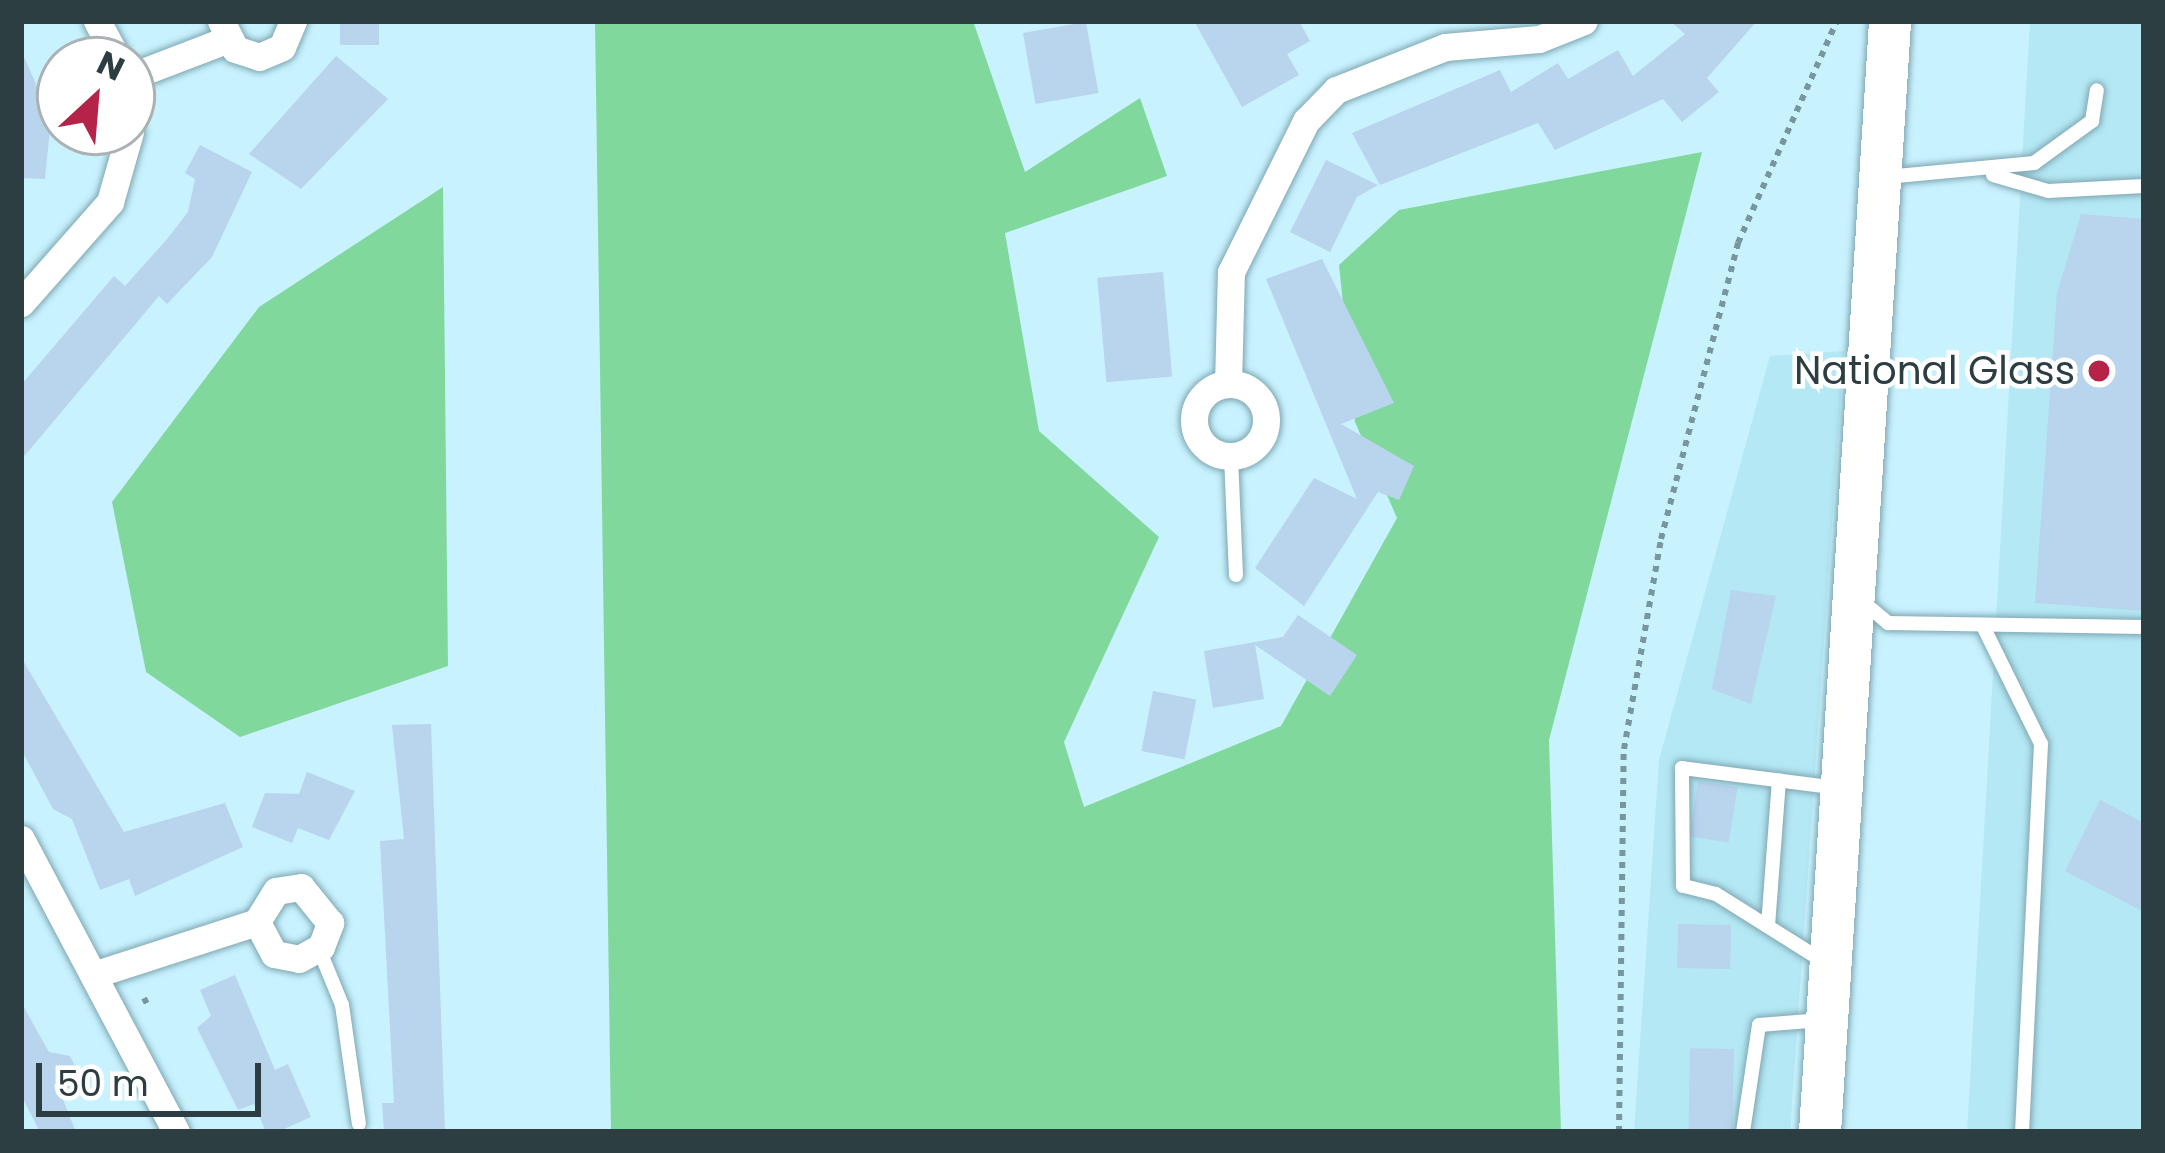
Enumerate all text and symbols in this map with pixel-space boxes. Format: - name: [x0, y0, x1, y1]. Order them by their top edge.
- north arrow: [36, 36, 156, 156]
- text: N: [89, 39, 132, 92]
- place label: National Glass: [1794, 348, 2075, 394]
- marker: National Glass: [2086, 358, 2112, 384]
- scale bar: [42, 1039, 267, 1113]
- text: 50 m: [57, 1058, 149, 1109]

